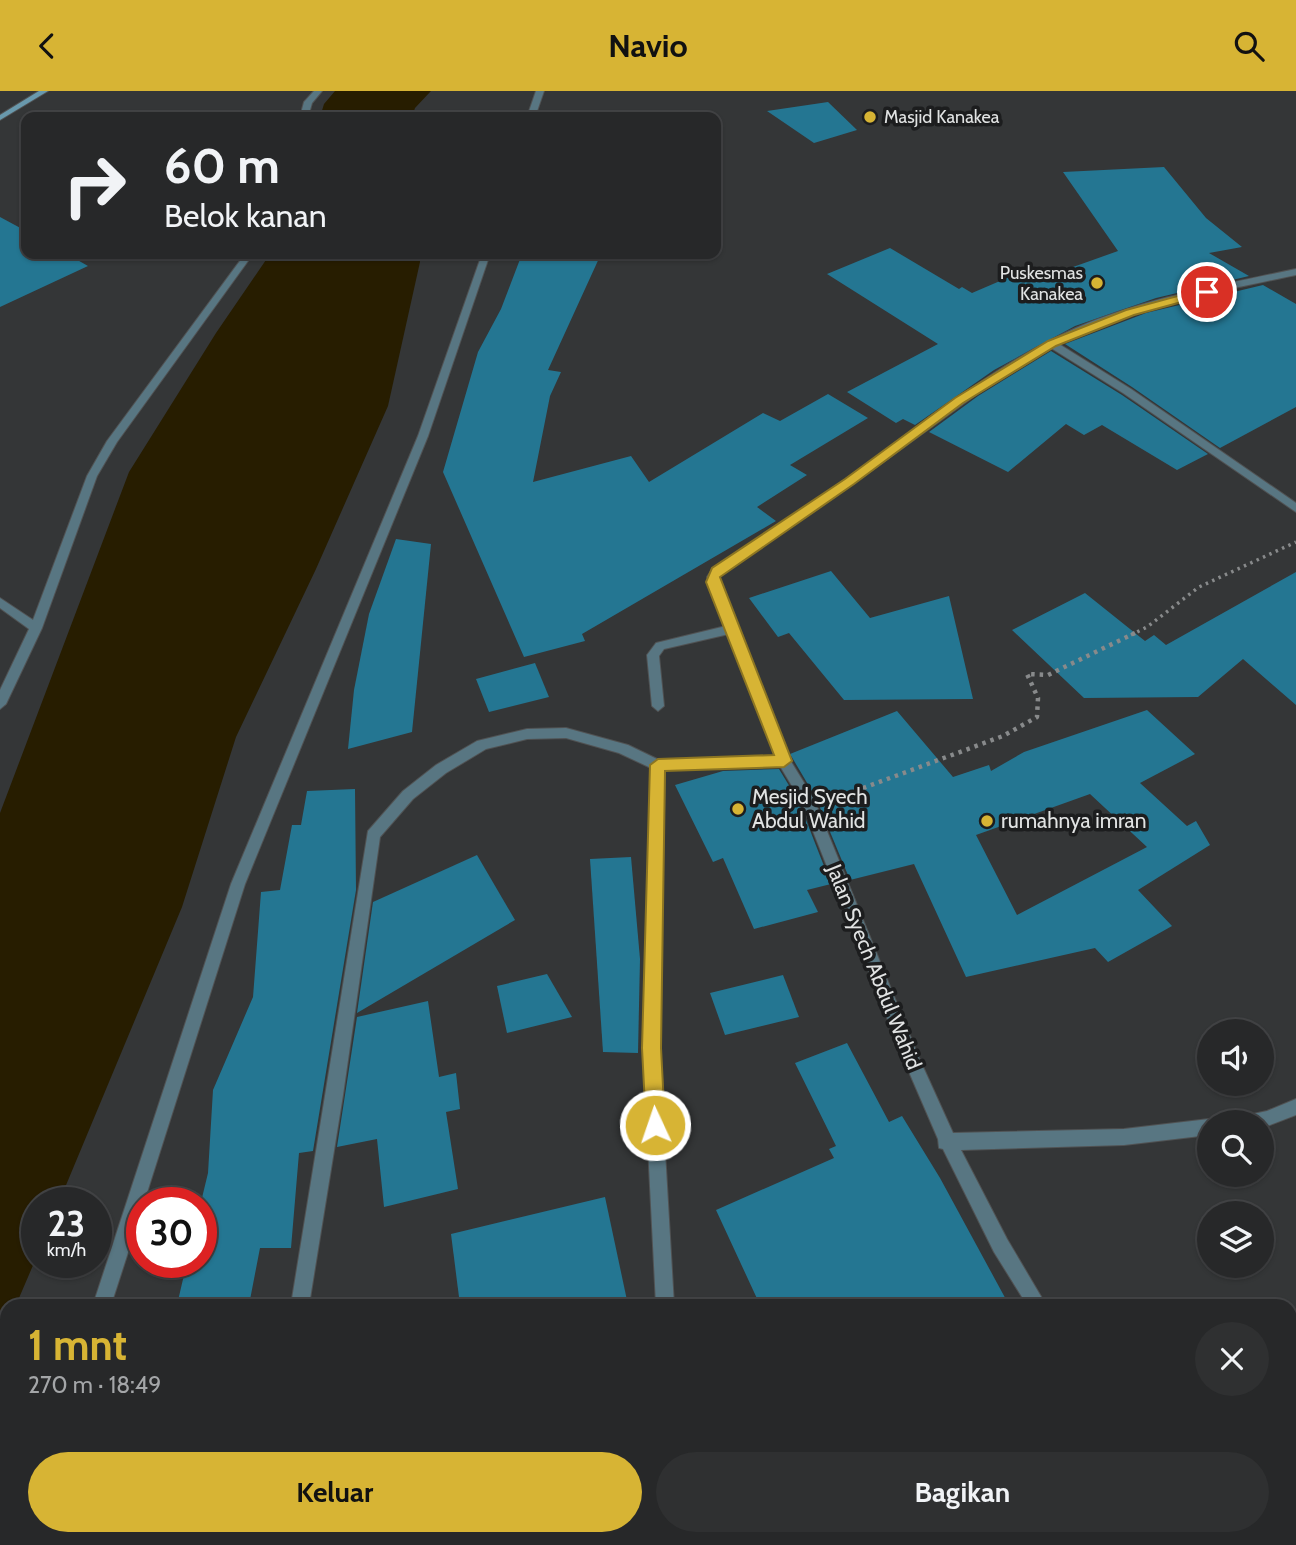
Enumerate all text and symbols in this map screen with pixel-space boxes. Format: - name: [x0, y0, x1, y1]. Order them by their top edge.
- text: Navio: [608, 26, 688, 65]
- icon: back: [28, 27, 66, 65]
- icon: search: [1230, 27, 1268, 65]
- place label: Masjid Kanakea: [884, 106, 1000, 128]
- marker: Masjid Kanakea: [862, 109, 878, 125]
- text: 60 m: [164, 136, 280, 195]
- icon: right: [49, 140, 140, 231]
- text: Belok kanan: [164, 196, 327, 235]
- place label: Puskesmas Kanakea: [1000, 262, 1083, 305]
- pin: [1177, 262, 1237, 322]
- icon: arrive: [1188, 273, 1226, 311]
- marker: Puskesmas Kanakea: [1089, 275, 1105, 291]
- place label: Mesjid Syech Abdul Wahid: [752, 784, 868, 833]
- marker: Mesjid Syech Abdul Wahid: [730, 801, 746, 817]
- place label: rumahnya imran: [1001, 808, 1146, 833]
- marker: rumahnya imran: [979, 813, 995, 829]
- street label: Jalan Syech Abdul Wahid: [821, 860, 927, 1073]
- map controls: [1197, 1019, 1274, 1278]
- button: sound: [1197, 1019, 1274, 1096]
- position arrow: [618, 1088, 692, 1162]
- button: search: [1197, 1110, 1274, 1187]
- speed limit sign: 30: [126, 1187, 217, 1278]
- button: layers: [1197, 1201, 1274, 1278]
- text: 23: [48, 1202, 85, 1245]
- text: km/h: [47, 1239, 86, 1261]
- text: 1 mnt: [28, 1319, 127, 1371]
- button: close: [1195, 1322, 1269, 1396]
- text: 270 m · 18:49: [28, 1371, 161, 1399]
- button: Keluar: [28, 1452, 642, 1532]
- button: Bagikan: [656, 1452, 1269, 1532]

